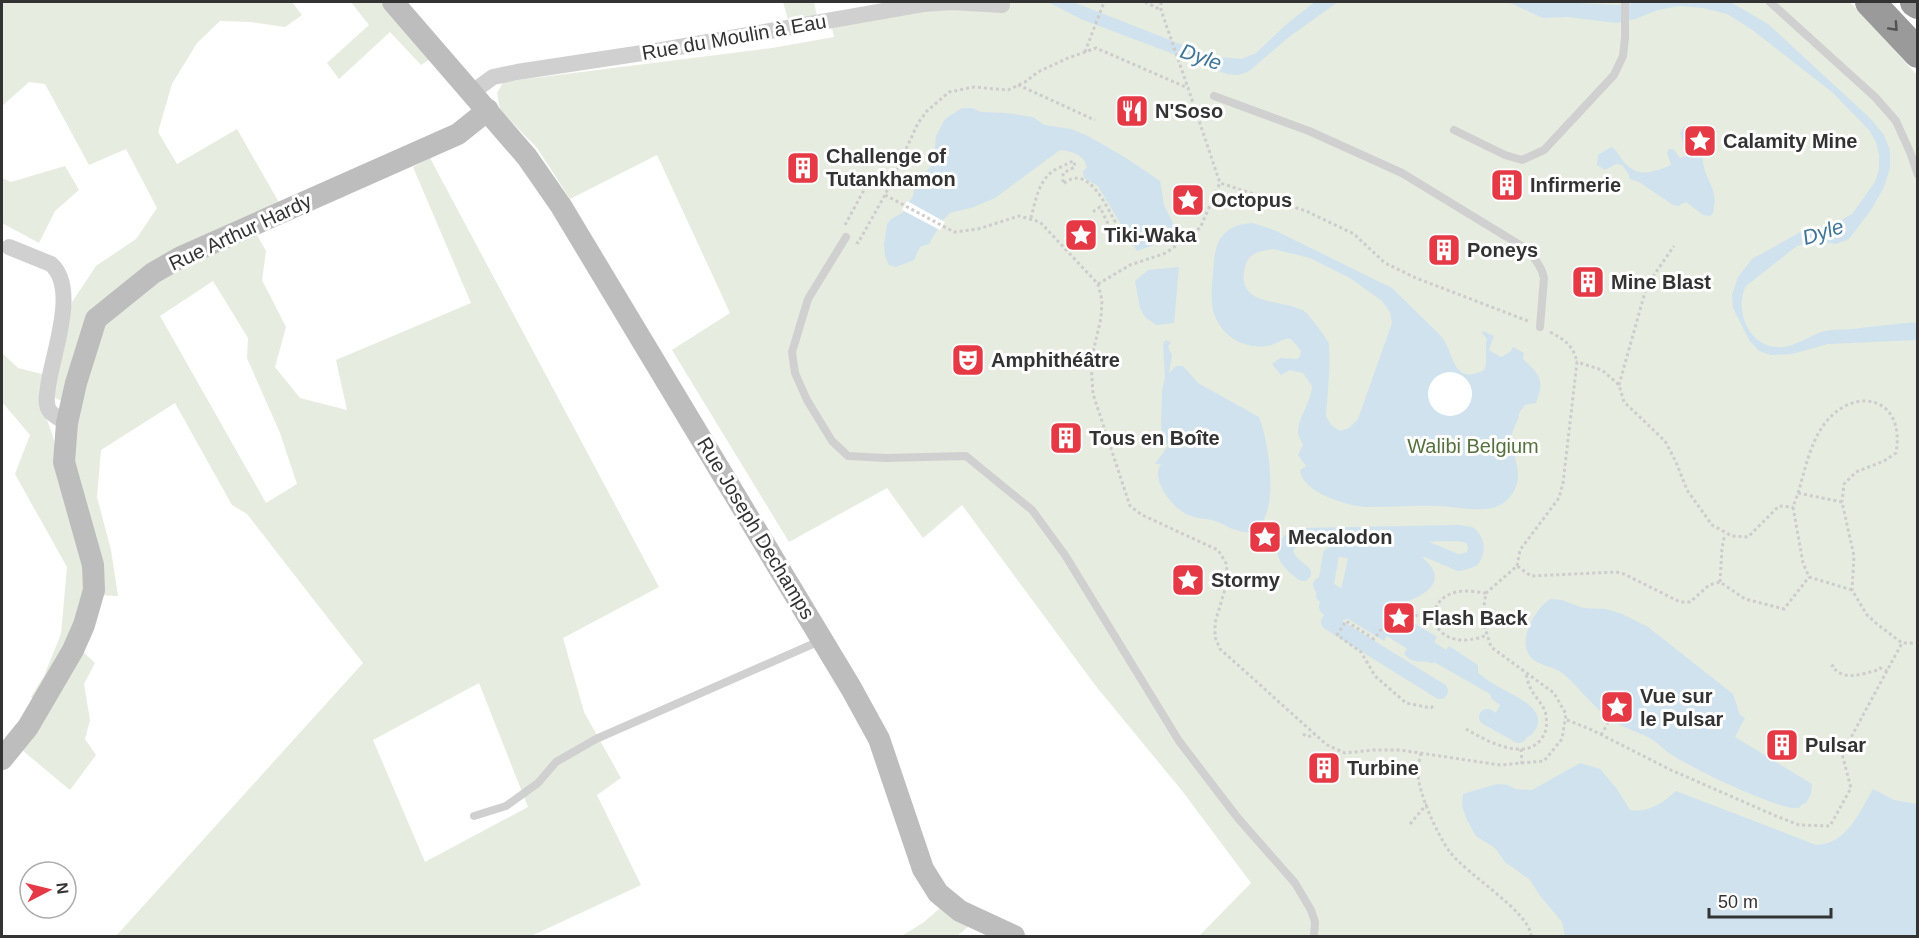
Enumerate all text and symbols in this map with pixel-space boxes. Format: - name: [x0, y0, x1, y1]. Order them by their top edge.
- street label: Rue du Moulin à Eau: [640, 10, 828, 64]
- one-way arrow: [1887, 21, 1898, 31]
- water label: Dyle: [1178, 39, 1225, 74]
- restaurant icon: N'Soso: [1114, 93, 1150, 129]
- place label: N'Soso: [1155, 100, 1223, 122]
- place icon: Calamity Mine: [1682, 123, 1718, 159]
- place label: Calamity Mine: [1723, 130, 1857, 152]
- place label: Challenge of Tutankhamon: [826, 145, 956, 190]
- building icon: Challenge of Tutankhamon: [785, 150, 821, 186]
- building icon: Infirmerie: [1489, 167, 1525, 203]
- place label: Infirmerie: [1530, 174, 1621, 196]
- place icon: Octopus: [1170, 182, 1206, 218]
- street label: Rue Arthur Hardy: [165, 189, 315, 275]
- place label: Octopus: [1211, 189, 1292, 211]
- water label: Dyle: [1799, 214, 1846, 249]
- place icon: Tiki-Waka: [1063, 217, 1099, 253]
- place label: Tiki-Waka: [1104, 224, 1197, 246]
- building icon: Poneys: [1426, 232, 1462, 268]
- place label: Poneys: [1467, 239, 1538, 261]
- building icon: Mine Blast: [1570, 264, 1606, 300]
- place label: Mine Blast: [1611, 271, 1711, 293]
- theatre icon: Amphithéâtre: [950, 342, 986, 378]
- place label: Amphithéâtre: [991, 349, 1120, 371]
- building icon: Tous en Boîte: [1048, 420, 1084, 456]
- place label: Tous en Boîte: [1089, 427, 1220, 449]
- street label: Rue Joseph Dechamps: [693, 433, 819, 623]
- park label: Walibi Belgium: [1407, 435, 1539, 457]
- place icon: Mecalodon: [1247, 519, 1283, 555]
- place label: Mecalodon: [1288, 526, 1392, 548]
- place icon: Stormy: [1170, 562, 1206, 598]
- place label: Stormy: [1211, 569, 1281, 591]
- place icon: Flash Back: [1381, 600, 1417, 636]
- place label: Flash Back: [1422, 607, 1528, 629]
- place label: Vue sur le Pulsar: [1640, 685, 1724, 730]
- place icon: Vue sur le Pulsar: [1599, 689, 1635, 725]
- building icon: Pulsar: [1764, 727, 1800, 763]
- place label: Pulsar: [1805, 734, 1866, 756]
- building icon: Turbine: [1306, 750, 1342, 786]
- place label: Turbine: [1347, 757, 1419, 779]
- north arrow: [18, 860, 78, 920]
- text: N: [53, 881, 72, 895]
- scale bar: [1709, 881, 1830, 919]
- text: 50 m: [1718, 892, 1758, 912]

